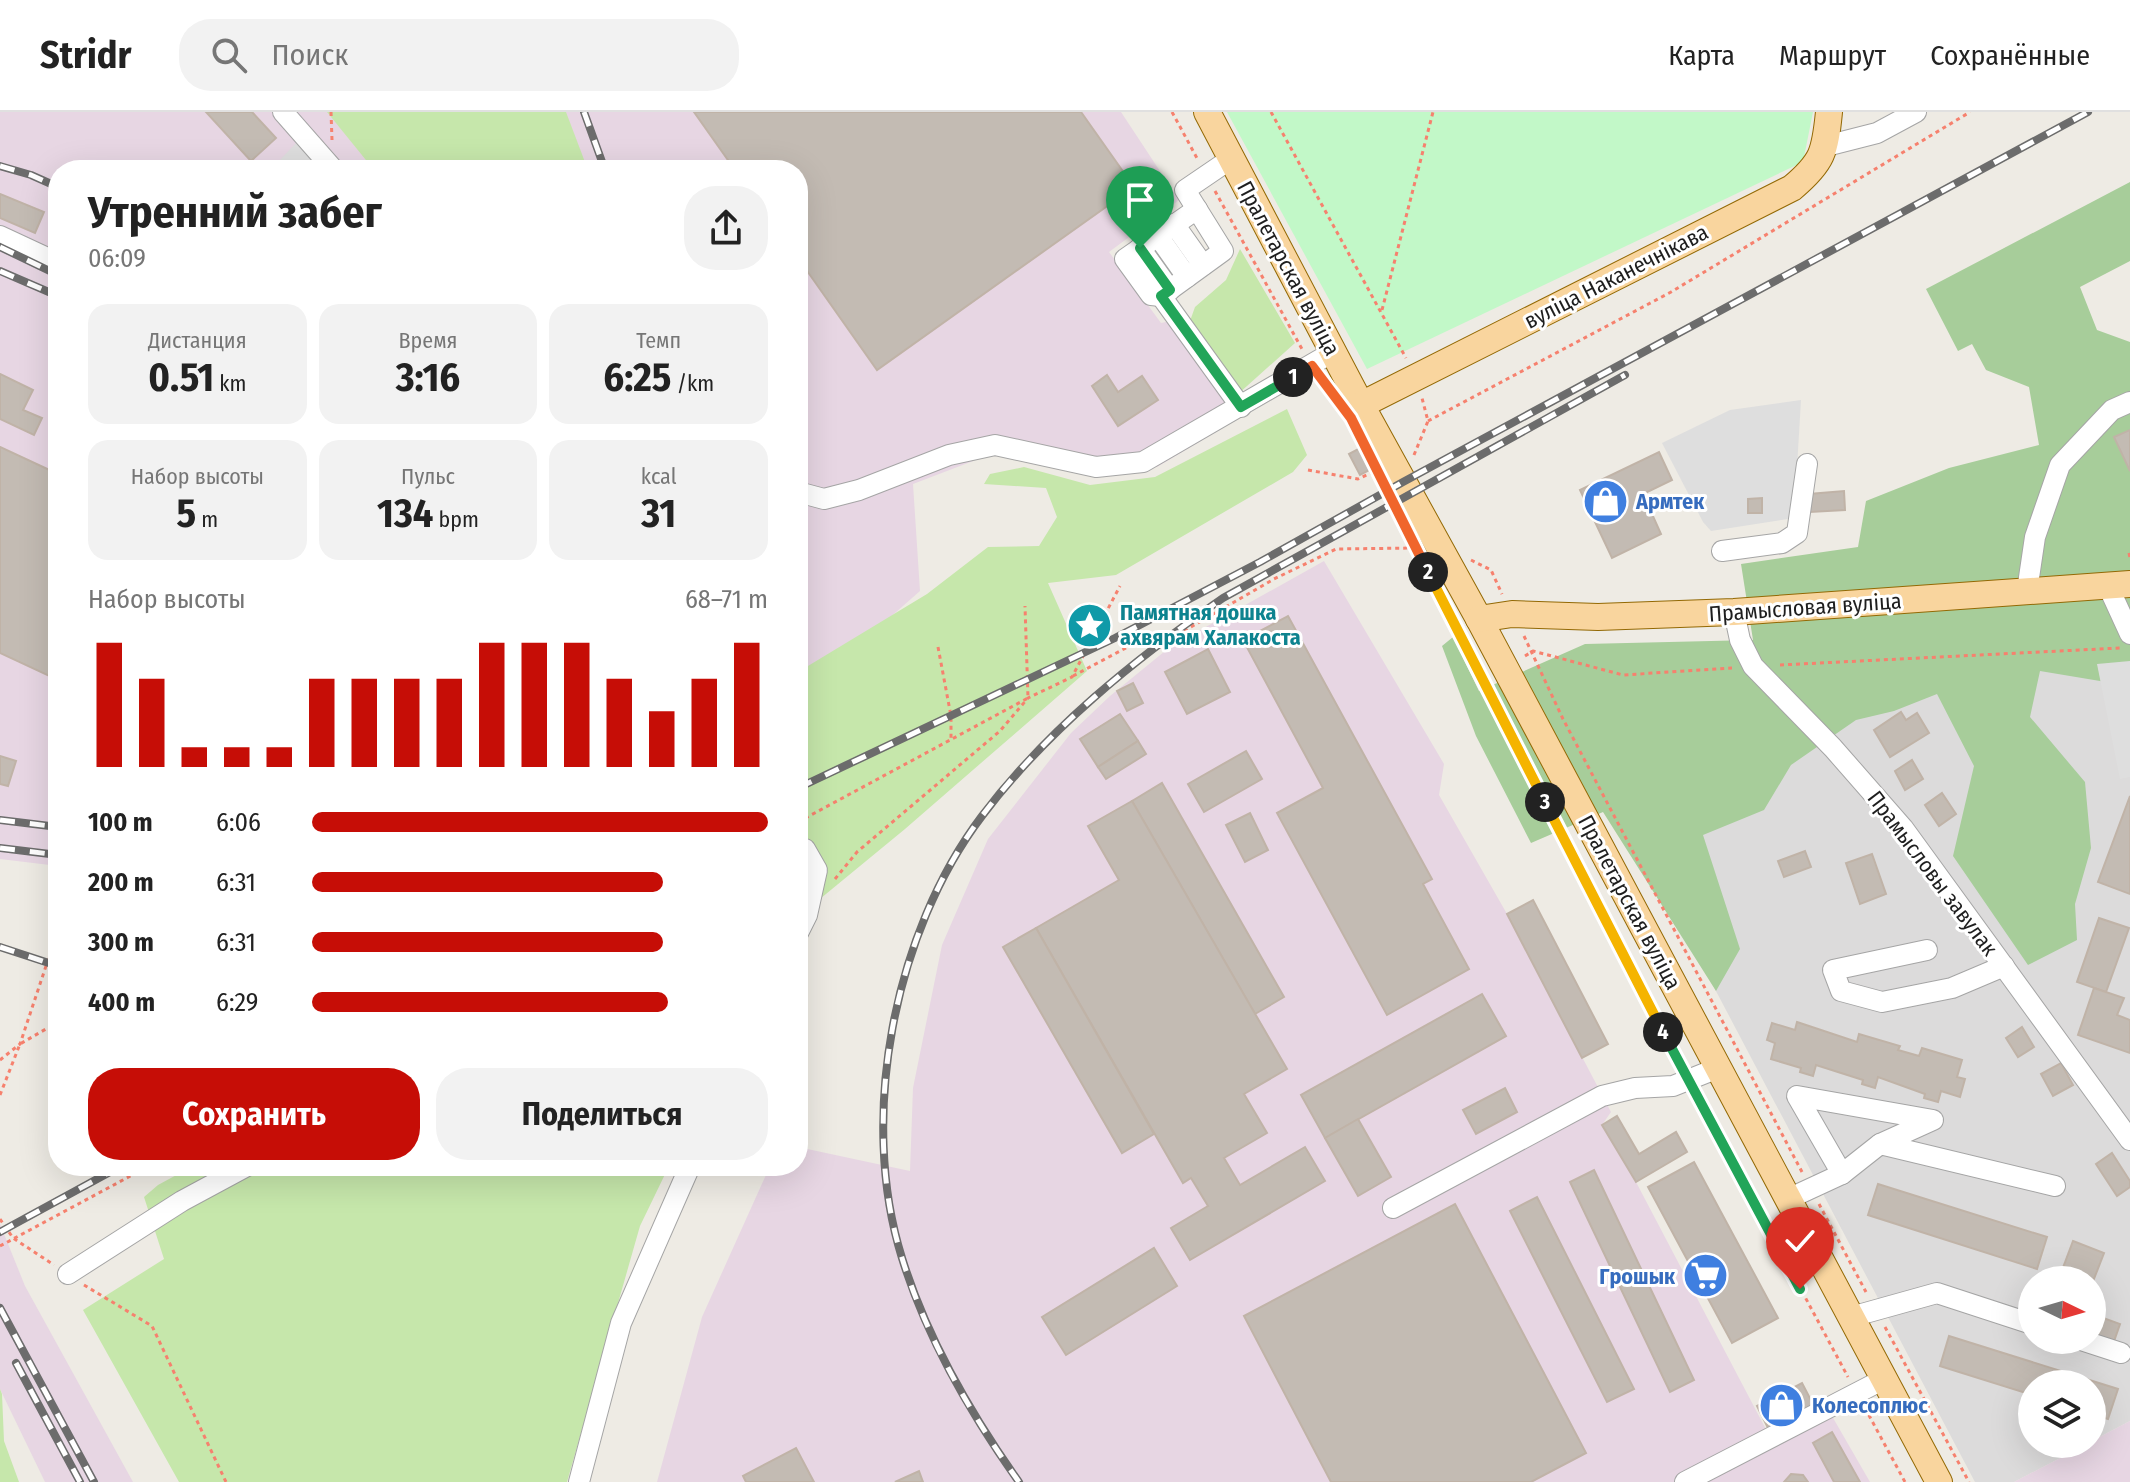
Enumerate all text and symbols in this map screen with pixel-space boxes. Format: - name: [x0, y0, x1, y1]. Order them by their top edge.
- search box: [179, 19, 739, 91]
- text: Stridr: [40, 32, 131, 78]
- icon: search: [207, 33, 251, 77]
- text: Поиск: [271, 37, 348, 73]
- text: Карта: [1668, 39, 1735, 72]
- text: Маршрут: [1779, 39, 1886, 72]
- text: Сохранённые: [1930, 39, 2090, 72]
- pin: [1106, 166, 1174, 248]
- street label: Пралетарская вуліца: [1231, 176, 1346, 360]
- icon: arrive: [1118, 178, 1162, 222]
- text: Утренний забег: [88, 186, 382, 239]
- button: share: [684, 186, 768, 270]
- street label: вуліца Наканечнікава: [1520, 218, 1713, 335]
- text: 06:09: [88, 243, 146, 274]
- text: Дистанция: [148, 327, 247, 354]
- text: Время: [399, 327, 457, 354]
- text: Темп: [636, 327, 681, 354]
- text: 0.51: [148, 354, 214, 402]
- text: 3:16: [396, 354, 460, 402]
- text: 6:25: [603, 354, 671, 402]
- pin: 1: [1273, 357, 1313, 397]
- text: 1: [1288, 363, 1298, 390]
- text: km: [214, 370, 246, 397]
- text: /km: [671, 370, 714, 397]
- text: Набор высоты: [131, 463, 264, 490]
- text: Пульс: [401, 463, 455, 490]
- text: kcal: [641, 463, 676, 490]
- shop icon: Армтек: [1581, 477, 1629, 525]
- place label: Армтек: [1635, 488, 1705, 515]
- text: 5: [176, 490, 196, 538]
- text: 134: [377, 490, 433, 538]
- text: 31: [641, 490, 676, 538]
- text: m: [196, 506, 218, 533]
- text: bpm: [433, 506, 479, 533]
- pin: 2: [1408, 552, 1448, 592]
- text: 2: [1423, 558, 1433, 585]
- text: Набор высоты: [88, 584, 246, 615]
- text: 68–71 m: [685, 584, 768, 615]
- street label: Прамысловая вуліца: [1708, 587, 1902, 628]
- place label: Памятная дошка ахвярам Халакоста: [1120, 599, 1301, 651]
- place icon: Памятная дошка ахвярам Халакоста: [1065, 601, 1113, 649]
- pin: 3: [1525, 782, 1565, 822]
- street label: Прамысловы завулак: [1862, 785, 2004, 962]
- text: 3: [1540, 788, 1550, 815]
- text: 100 m: [88, 807, 153, 838]
- text: 6:06: [216, 807, 261, 838]
- street label: Пралетарская вуліца: [1572, 810, 1687, 994]
- text: 200 m: [88, 867, 154, 898]
- text: 6:31: [216, 867, 256, 898]
- text: 300 m: [88, 927, 154, 958]
- text: 6:31: [216, 927, 256, 958]
- text: 400 m: [88, 987, 155, 1018]
- text: 6:29: [216, 987, 258, 1018]
- pin: 4: [1643, 1012, 1683, 1052]
- text: 4: [1657, 1018, 1669, 1045]
- button: Сохранить: [88, 1068, 420, 1160]
- button: Поделиться: [436, 1068, 768, 1160]
- pin: [1766, 1207, 1834, 1289]
- icon: check: [1778, 1219, 1822, 1263]
- supermarket icon: Грошык: [1682, 1252, 1730, 1300]
- place label: Грошык: [1599, 1263, 1676, 1290]
- north arrow: [2018, 1266, 2106, 1354]
- map controls: [2018, 1266, 2106, 1458]
- button: layers: [2018, 1370, 2106, 1458]
- shop icon: Колесоплюс: [1757, 1381, 1805, 1429]
- place label: Колесоплюс: [1812, 1392, 1928, 1419]

